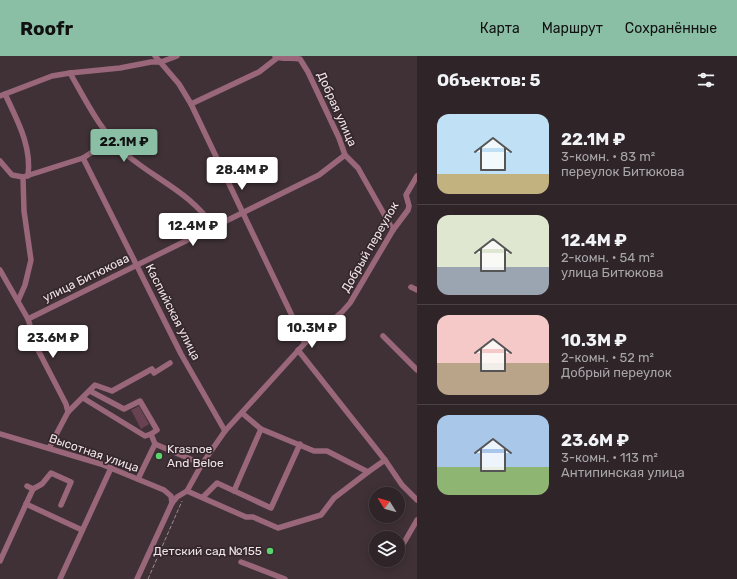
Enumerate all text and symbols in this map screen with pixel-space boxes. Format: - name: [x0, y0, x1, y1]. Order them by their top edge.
- text: Roofr: [20, 17, 73, 40]
- text: Карта: [480, 20, 520, 37]
- text: Маршрут: [542, 20, 603, 37]
- text: Сохранённые: [625, 20, 717, 37]
- icon: filters: [695, 69, 717, 91]
- street label: Добрая улица: [314, 70, 360, 148]
- text: Объектов: 5: [437, 70, 541, 90]
- pin: 22.1M ₽: [87, 129, 161, 163]
- text: 22.1M ₽: [561, 129, 625, 149]
- icon: home: [469, 130, 517, 178]
- text: 22.1M ₽: [99, 134, 149, 149]
- text: 3-комн. · 83 m²: [561, 149, 655, 164]
- pin: 28.4M ₽: [205, 157, 279, 191]
- text: 28.4M ₽: [216, 162, 268, 177]
- text: переулок Битюкова: [561, 164, 684, 179]
- street label: Добрый переулок: [338, 199, 402, 295]
- pin: 12.4M ₽: [156, 213, 230, 247]
- text: 12.4M ₽: [168, 218, 218, 233]
- text: 12.4M ₽: [561, 230, 627, 250]
- icon: home: [469, 231, 517, 279]
- text: 2-комн. · 54 m²: [561, 250, 654, 265]
- street label: улица Битюкова: [40, 251, 132, 305]
- street label: Каспийская улица: [143, 261, 203, 363]
- text: улица Битюкова: [561, 265, 663, 280]
- pin: 10.3M ₽: [275, 315, 349, 349]
- text: 10.3M ₽: [287, 320, 337, 335]
- pin: 23.6M ₽: [16, 325, 90, 359]
- text: 23.6M ₽: [27, 330, 79, 345]
- text: 10.3M ₽: [561, 330, 627, 350]
- icon: home: [469, 331, 517, 379]
- text: 2-комн. · 52 m²: [561, 350, 654, 365]
- text: Добрый переулок: [561, 365, 672, 380]
- text: 23.6M ₽: [561, 430, 629, 450]
- street label: Высотная улица: [47, 431, 141, 475]
- icon: home: [469, 431, 517, 479]
- place label: Krasnoe And Beloe: [167, 442, 224, 470]
- text: 3-комн. · 113 m²: [561, 450, 658, 465]
- marker: Krasnoe And Beloe: [154, 451, 164, 461]
- text: Антипинская улица: [561, 465, 685, 480]
- north arrow: [369, 487, 405, 523]
- map controls: [369, 487, 405, 567]
- button: layers: [369, 531, 405, 567]
- place label: Детский сад №155: [153, 544, 262, 558]
- marker: Детский сад №155: [265, 546, 275, 556]

